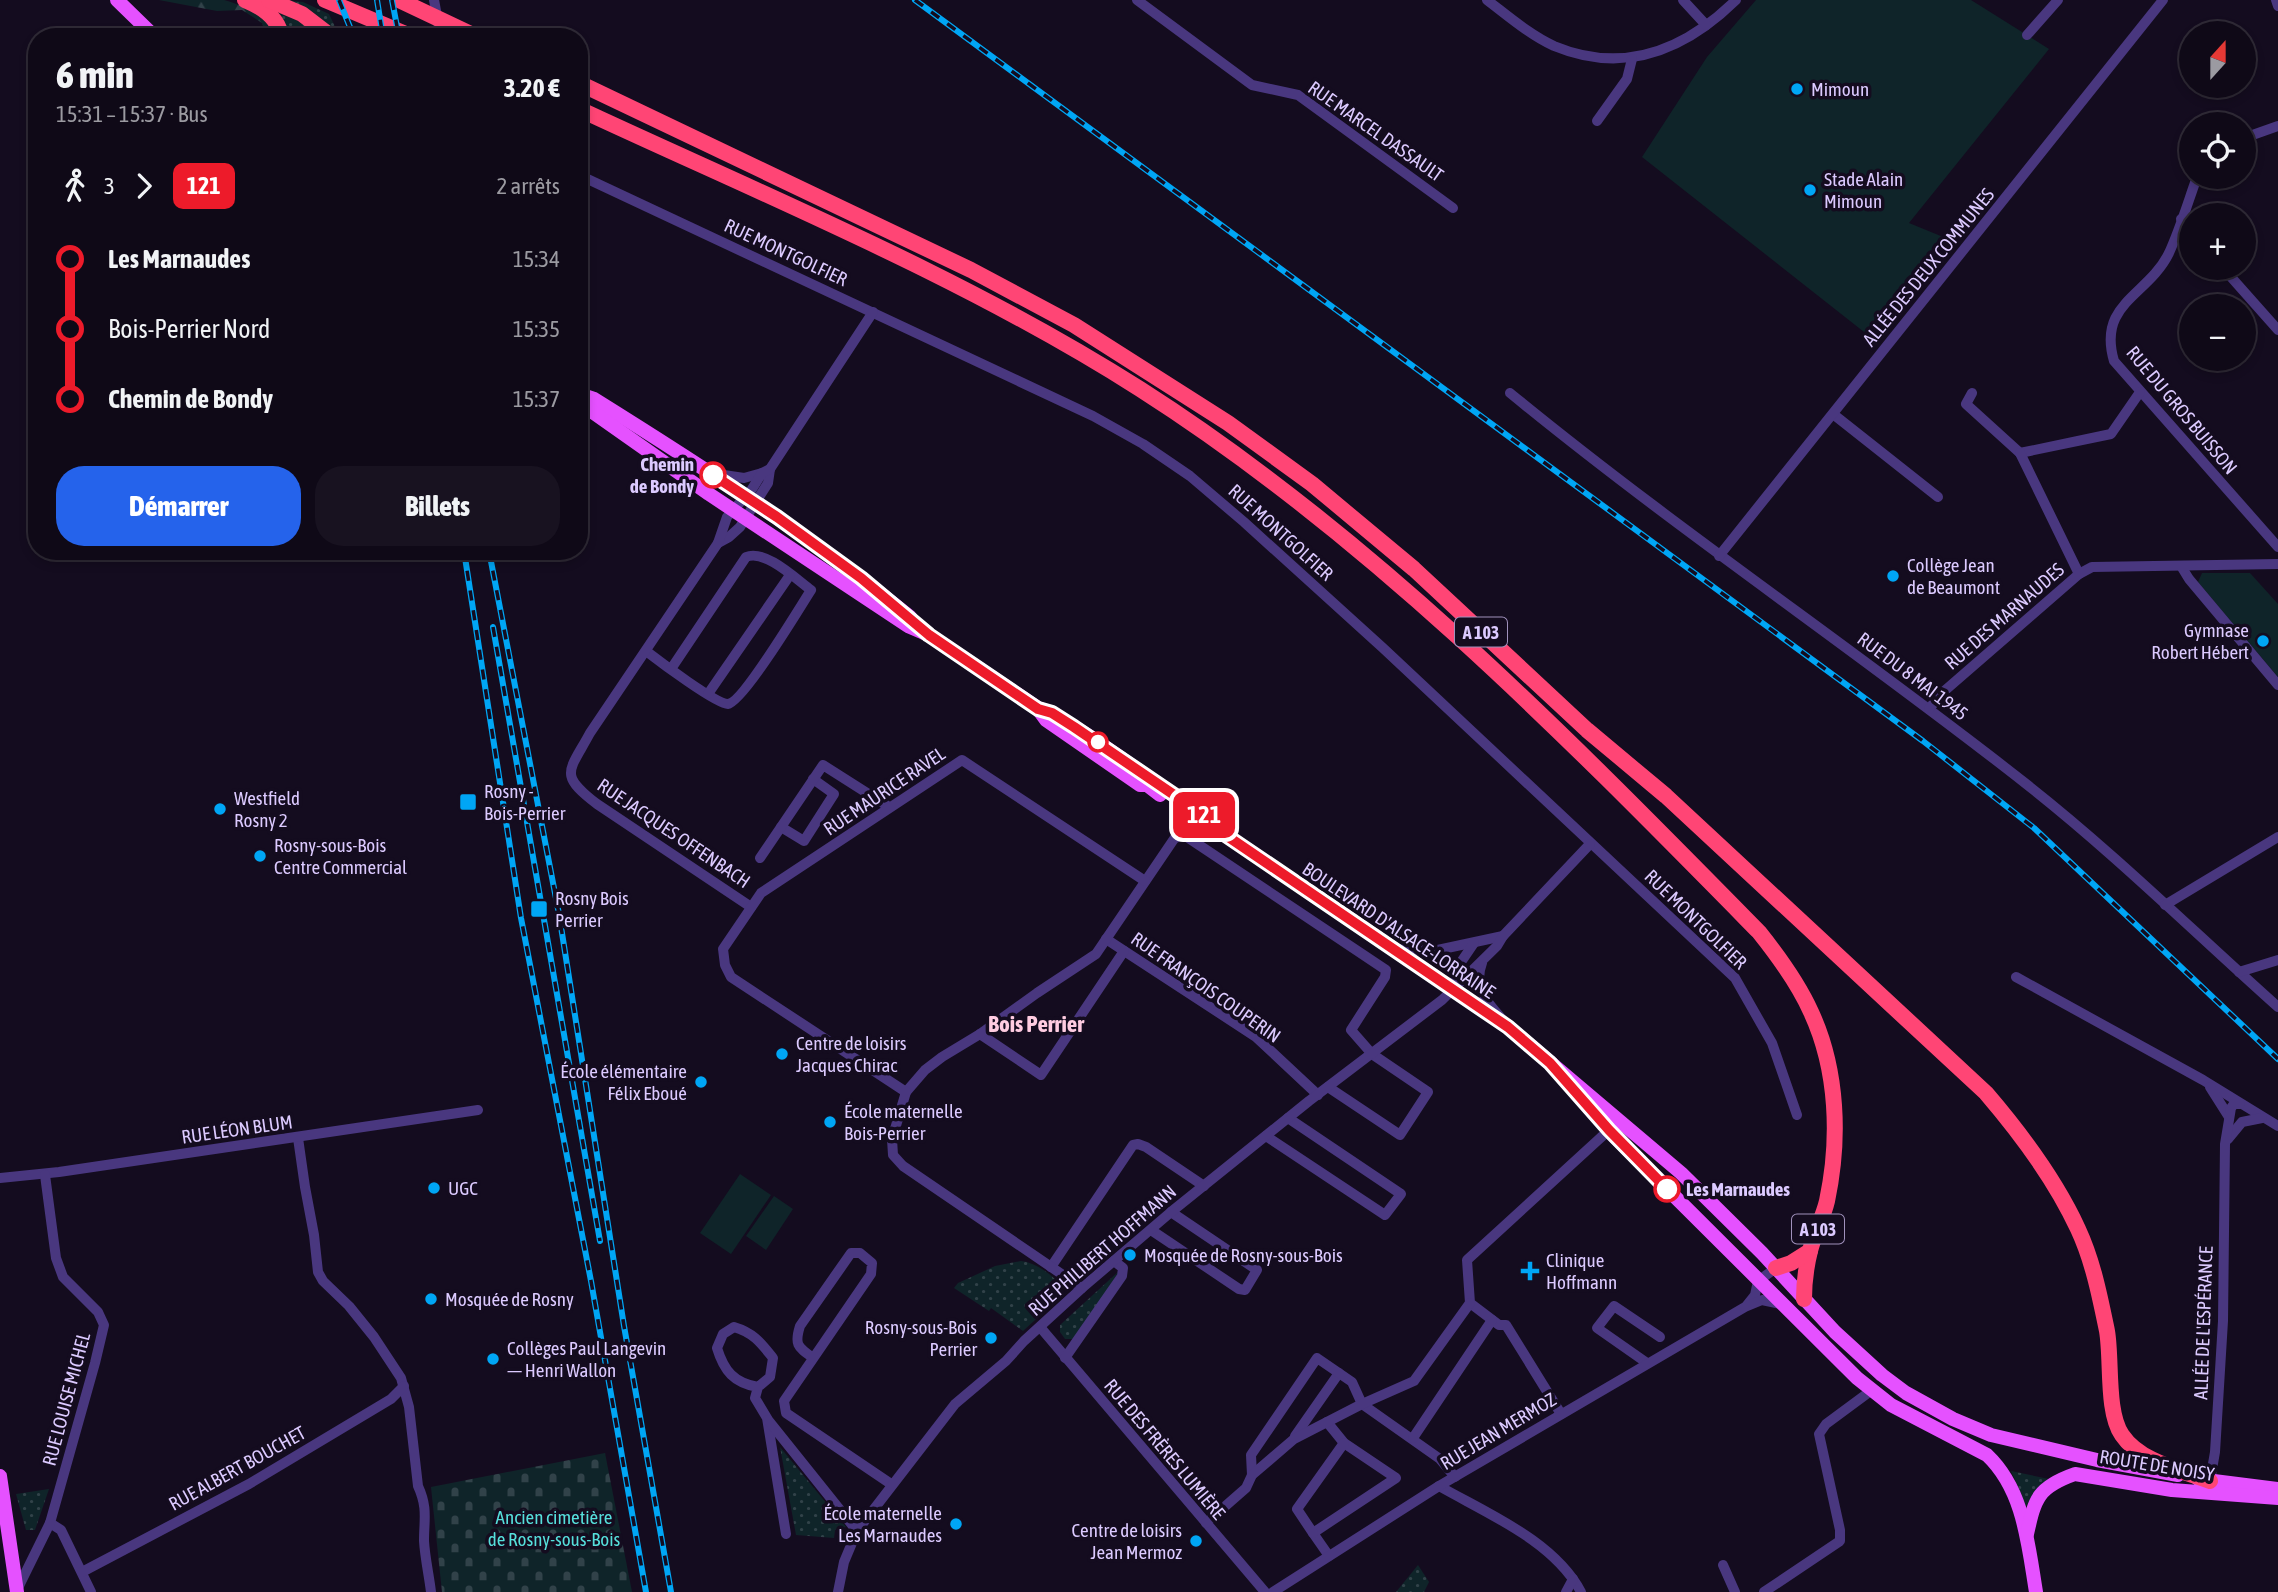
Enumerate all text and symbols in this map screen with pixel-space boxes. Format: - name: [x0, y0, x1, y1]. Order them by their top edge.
- north arrow: [2179, 21, 2256, 98]
- map controls: [2179, 21, 2256, 371]
- text: 6 min: [56, 53, 134, 96]
- text: 3.20 €: [503, 73, 560, 103]
- street label: RUE MARCEL DASSAULT: [1304, 76, 1448, 186]
- place label: Mimoun: [1811, 78, 1869, 100]
- marker: Mimoun: [1789, 81, 1805, 97]
- text: 15:31 – 15:37 · Bus: [56, 101, 208, 127]
- button: locate: [2179, 112, 2256, 189]
- icon: walk: [56, 167, 94, 205]
- icon: forward: [125, 167, 163, 205]
- place label: Stade Alain Mimoun: [1824, 168, 1903, 212]
- text: 121: [187, 172, 221, 199]
- text: 3: [104, 173, 115, 199]
- text: 2 arrêts: [497, 173, 560, 199]
- marker: Stade Alain Mimoun: [1802, 182, 1818, 198]
- street label: ALLÉE DES DEUX COMMUNES: [1858, 184, 1998, 350]
- button: +: [2179, 203, 2256, 280]
- street label: RUE MONTGOLFIER: [721, 214, 851, 290]
- text: Les Marnaudes: [108, 244, 250, 274]
- text: 15:34: [513, 246, 560, 272]
- button: −: [2179, 294, 2256, 371]
- text: Bois-Perrier Nord: [108, 314, 270, 344]
- text: 15:35: [513, 316, 560, 342]
- street label: RUE DU GROS BUISSON: [2122, 342, 2242, 478]
- text: Chemin de Bondy: [108, 384, 273, 414]
- text: 15:37: [513, 386, 560, 412]
- place label: Chemin de Bondy: [630, 453, 694, 497]
- marker: Chemin de Bondy: [700, 462, 726, 488]
- button: Démarrer: [56, 466, 301, 546]
- button: Billets: [315, 466, 560, 546]
- street label: RUE MONTGOLFIER: [1224, 479, 1338, 585]
- place label: Collège Jean de Beaumont: [1907, 554, 2000, 598]
- street label: RUE DES MARNAUDES: [1940, 558, 2068, 674]
- marker: Collège Jean de Beaumont: [1885, 568, 1901, 584]
- road number: A 103: [1455, 618, 1507, 646]
- place label: Gymnase Robert Hébert: [2151, 619, 2249, 663]
- street label: RUE DU 8 MAI 1945: [1853, 627, 1973, 725]
- marker: Gymnase Robert Hébert: [2255, 633, 2271, 649]
- unlabelled marker: [1088, 732, 1108, 752]
- street label: RUE MAURICE RAVEL: [819, 742, 949, 840]
- street label: RUE JACQUES OFFENBACH: [593, 774, 755, 892]
- place label: Rosny - Bois-Perrier: [484, 780, 566, 824]
- place label: Westfield Rosny 2: [234, 787, 300, 831]
- marker: Rosny - Bois-Perrier: [458, 792, 478, 812]
- line badge: 121: [1164, 792, 1244, 838]
- marker: Westfield Rosny 2: [212, 801, 228, 817]
- text: 121: [1187, 801, 1221, 828]
- place label: Rosny-sous-Bois Centre Commercial: [274, 834, 407, 878]
- marker: Rosny-sous-Bois Centre Commercial: [252, 848, 268, 864]
- street label: BOULEVARD D'ALSACE-LORRAINE: [1299, 857, 1499, 1003]
- street label: RUE MONTGOLFIER: [1641, 865, 1752, 973]
- place label: Rosny Bois Perrier: [555, 887, 629, 931]
- marker: Rosny Bois Perrier: [529, 899, 549, 919]
- street label: RUE FRANÇOIS COUPERIN: [1127, 927, 1285, 1047]
- district label: Bois Perrier: [988, 1011, 1085, 1037]
- place label: Centre de loisirs Jacques Chirac: [796, 1032, 907, 1076]
- marker: Centre de loisirs Jacques Chirac: [774, 1046, 790, 1062]
- place label: École élémentaire Félix Eboué: [560, 1060, 687, 1104]
- marker: École élémentaire Félix Eboué: [693, 1074, 709, 1090]
- place label: École maternelle Bois-Perrier: [844, 1100, 963, 1144]
- street label: RUE LÉON BLUM: [180, 1110, 294, 1148]
- marker: École maternelle Bois-Perrier: [822, 1114, 838, 1130]
- marker: Les Marnaudes: [1654, 1176, 1680, 1202]
- place label: UGC: [448, 1177, 478, 1199]
- place label: Les Marnaudes: [1686, 1178, 1790, 1200]
- marker: UGC: [426, 1180, 442, 1196]
- street label: RUE PHILIBERT HOFFMANN: [1024, 1180, 1180, 1320]
- road number: A 103: [1792, 1214, 1844, 1244]
- place label: Mosquée de Rosny-sous-Bois: [1144, 1244, 1343, 1266]
- street label: ALLÉE DE L'ESPÉRANCE: [2189, 1246, 2217, 1400]
- marker: Mosquée de Rosny-sous-Bois: [1122, 1247, 1138, 1263]
- place label: Clinique Hoffmann: [1546, 1249, 1617, 1293]
- marker: Clinique Hoffmann: [1520, 1261, 1540, 1281]
- place label: Mosquée de Rosny: [445, 1288, 574, 1310]
- marker: Mosquée de Rosny: [423, 1291, 439, 1307]
- place label: Rosny-sous-Bois Perrier: [865, 1316, 977, 1360]
- street label: RUE LOUISE MICHEL: [38, 1329, 94, 1468]
- marker: Rosny-sous-Bois Perrier: [983, 1330, 999, 1346]
- place label: Collèges Paul Langevin — Henri Wallon: [507, 1337, 666, 1381]
- marker: Collèges Paul Langevin — Henri Wallon: [485, 1351, 501, 1367]
- street label: RUE DES FRÈRES LUMIÈRE: [1100, 1375, 1230, 1523]
- street label: RUE JEAN MERMOZ: [1436, 1388, 1560, 1474]
- street label: RUE ALBERT BOUCHET: [165, 1421, 310, 1515]
- street label: ROUTE DE NOISY: [2098, 1445, 2216, 1485]
- place label: École maternelle Les Marnaudes: [823, 1502, 942, 1546]
- park label: Ancien cimetière de Rosny-sous-Bois: [488, 1506, 621, 1550]
- marker: École maternelle Les Marnaudes: [948, 1516, 964, 1532]
- place label: Centre de loisirs Jean Mermoz: [1072, 1519, 1182, 1563]
- marker: Centre de loisirs Jean Mermoz: [1188, 1533, 1204, 1549]

